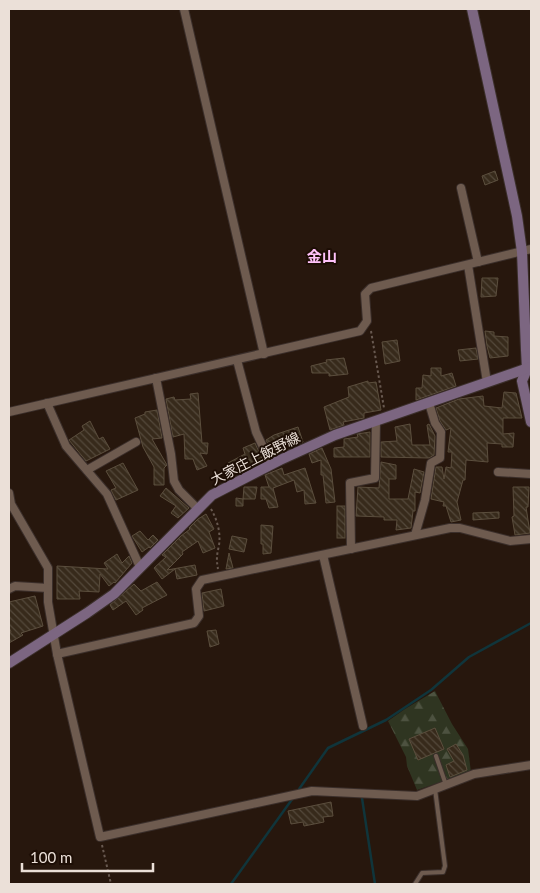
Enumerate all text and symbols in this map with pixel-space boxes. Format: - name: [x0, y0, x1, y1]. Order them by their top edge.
- district label: 金山: [307, 247, 337, 265]
- street label: 大家庄上飯野線: [207, 428, 303, 488]
- scale bar: [22, 840, 154, 872]
- text: 100 m: [30, 848, 72, 866]

